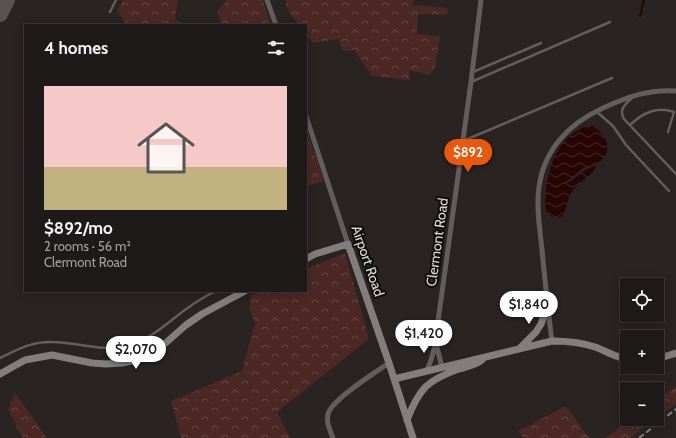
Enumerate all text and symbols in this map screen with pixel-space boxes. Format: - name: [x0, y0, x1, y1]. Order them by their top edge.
- icon: filters: [265, 37, 287, 59]
- text: 4 homes: [44, 38, 108, 58]
- icon: home: [130, 112, 202, 184]
- pin: $892: [444, 139, 492, 173]
- text: $892: [453, 144, 483, 160]
- street label: Clermont Road: [422, 196, 452, 288]
- text: $892/mo: [44, 218, 113, 238]
- street label: Airport Road: [347, 223, 389, 299]
- text: 2 rooms · 56 m²: [44, 238, 131, 254]
- text: Clermont Road: [44, 254, 127, 270]
- map controls: [620, 278, 664, 426]
- button: locate: [620, 278, 664, 322]
- pin: $1,840: [496, 291, 562, 325]
- text: $1,840: [509, 296, 549, 312]
- pin: $1,420: [391, 320, 457, 354]
- text: $1,420: [404, 325, 444, 341]
- button: +: [620, 330, 664, 374]
- pin: $2,070: [103, 336, 169, 370]
- text: $2,070: [115, 341, 157, 357]
- button: −: [620, 382, 664, 426]

